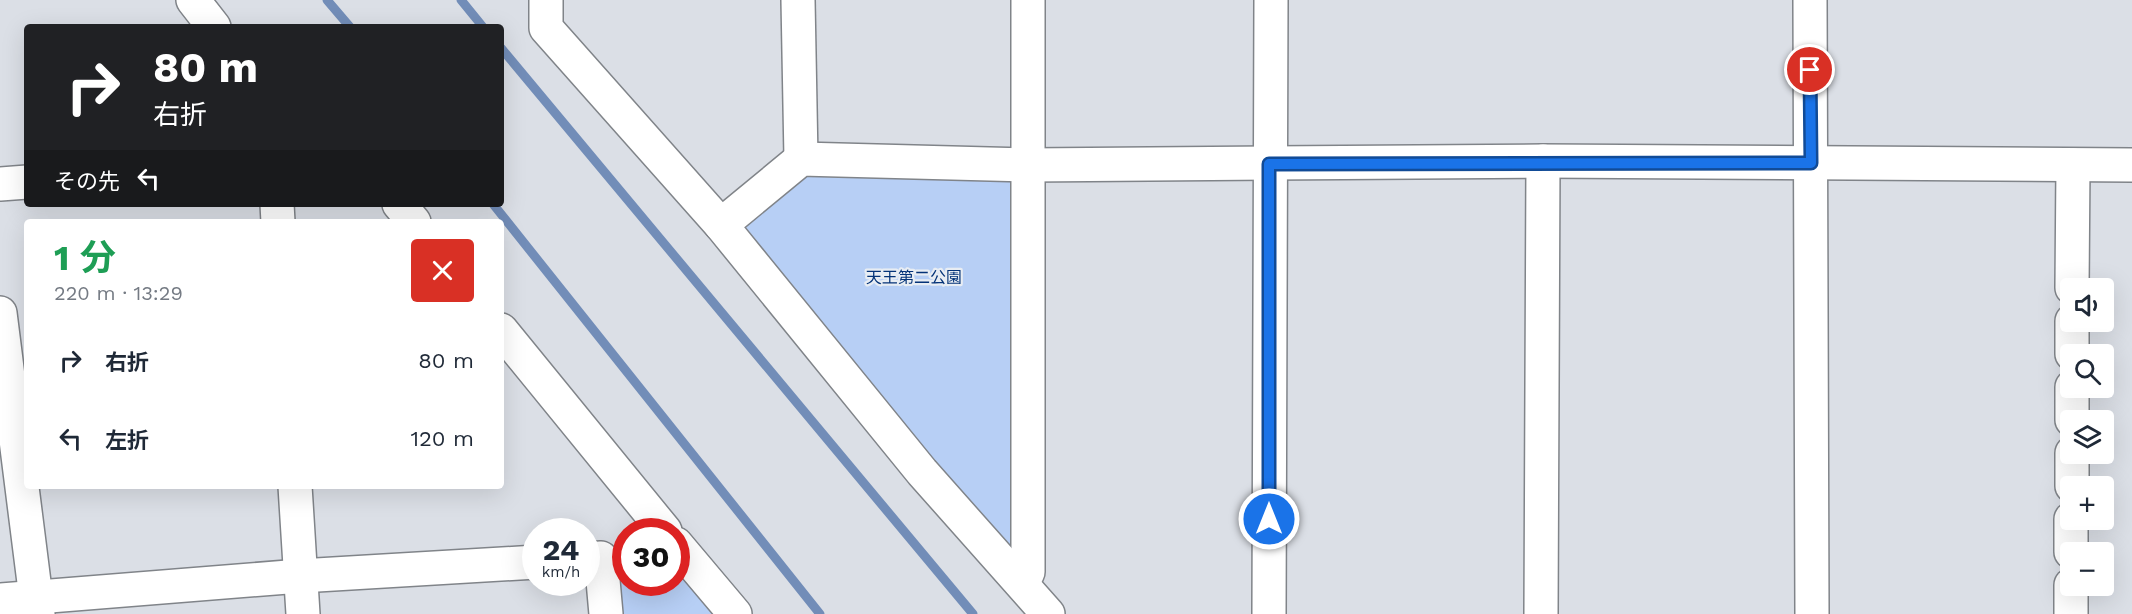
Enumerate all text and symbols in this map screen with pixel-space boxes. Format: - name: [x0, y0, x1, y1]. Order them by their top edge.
- text: 80 m: [153, 43, 258, 92]
- pin: [1784, 44, 1835, 95]
- icon: right: [54, 48, 132, 126]
- icon: arrive: [1793, 53, 1826, 86]
- text: 右折: [153, 99, 207, 131]
- icon: left: [132, 162, 165, 195]
- text: その先: [54, 169, 120, 194]
- text: 1 分: [54, 237, 116, 279]
- button: close: [411, 239, 474, 302]
- park label: 天王第二公園: [866, 268, 962, 287]
- map controls: [2060, 278, 2114, 596]
- button: sound: [2060, 278, 2114, 332]
- text: 220 m · 13:29: [54, 281, 183, 305]
- icon: right: [54, 344, 87, 377]
- button: search: [2060, 344, 2114, 398]
- text: 80 m: [418, 348, 474, 373]
- text: 右折: [105, 350, 149, 375]
- button: layers: [2060, 410, 2114, 464]
- icon: left: [54, 422, 87, 455]
- text: 120 m: [410, 426, 474, 451]
- text: 左折: [105, 428, 149, 453]
- button: +: [2060, 476, 2114, 530]
- position arrow: [1237, 487, 1301, 551]
- speed limit sign: 30: [612, 518, 690, 596]
- text: 24: [543, 532, 579, 567]
- button: −: [2060, 542, 2114, 596]
- text: km/h: [542, 563, 580, 581]

